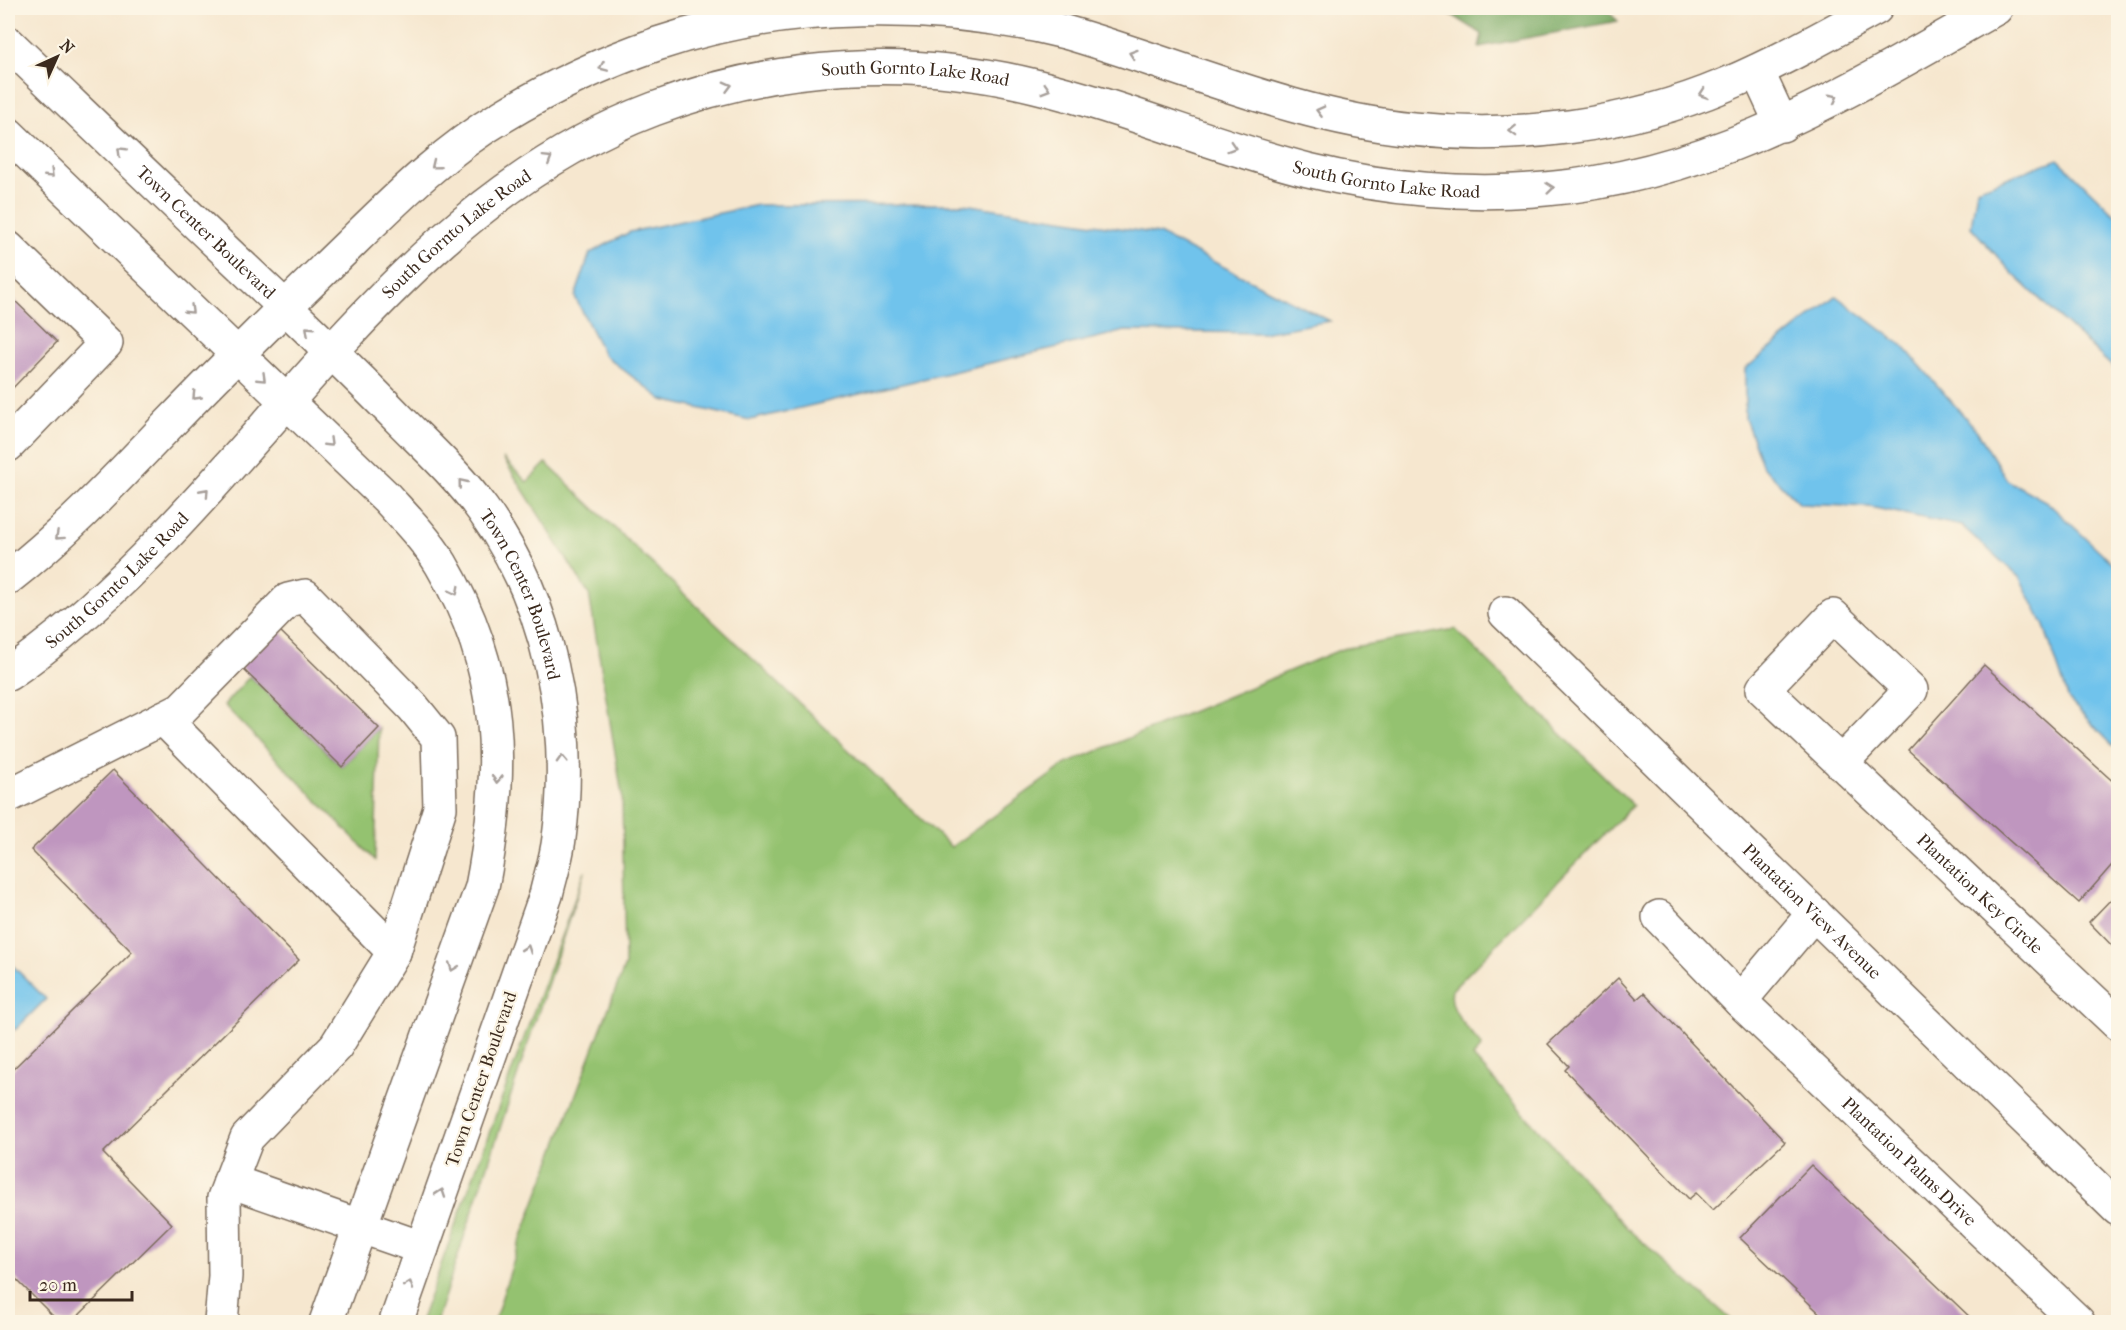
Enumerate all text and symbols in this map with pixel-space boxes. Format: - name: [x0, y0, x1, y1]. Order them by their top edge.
- north arrow: [27, 27, 87, 87]
- text: N: [56, 36, 79, 58]
- one-way arrow: [1128, 49, 1139, 61]
- street label: South Gornto Lake Road: [820, 57, 1011, 91]
- one-way arrow: [598, 60, 609, 72]
- one-way arrow: [722, 81, 733, 93]
- one-way arrow: [1040, 82, 1051, 94]
- one-way arrow: [1698, 86, 1709, 99]
- one-way arrow: [1827, 94, 1838, 105]
- one-way arrow: [1315, 106, 1325, 119]
- one-way arrow: [1508, 125, 1517, 138]
- one-way arrow: [1226, 140, 1237, 153]
- one-way arrow: [117, 147, 128, 158]
- one-way arrow: [542, 155, 552, 167]
- one-way arrow: [431, 157, 442, 168]
- street label: South Gornto Lake Road: [1291, 157, 1481, 203]
- street label: Town Center Boulevard: [132, 162, 280, 304]
- street label: South Gornto Lake Road: [378, 165, 536, 303]
- one-way arrow: [42, 167, 53, 178]
- one-way arrow: [1546, 182, 1555, 195]
- one-way arrow: [183, 302, 194, 313]
- one-way arrow: [305, 326, 316, 337]
- one-way arrow: [254, 371, 265, 382]
- one-way arrow: [192, 389, 203, 400]
- one-way arrow: [323, 436, 333, 447]
- one-way arrow: [459, 479, 470, 490]
- one-way arrow: [198, 488, 209, 499]
- street label: Town Center Boulevard: [475, 506, 564, 682]
- street label: South Gornto Lake Road: [42, 508, 193, 653]
- one-way arrow: [56, 529, 66, 540]
- one-way arrow: [447, 584, 459, 595]
- one-way arrow: [556, 755, 568, 764]
- one-way arrow: [490, 774, 503, 783]
- street label: Plantation Key Circle: [1912, 830, 2047, 959]
- street label: Plantation View Avenue: [1738, 840, 1885, 984]
- one-way arrow: [519, 945, 532, 955]
- one-way arrow: [447, 961, 460, 972]
- street label: Town Center Boulevard: [442, 989, 521, 1170]
- street label: Plantation Palms Drive: [1837, 1093, 1981, 1231]
- one-way arrow: [434, 1188, 447, 1199]
- scale bar: [30, 1264, 132, 1302]
- text: 20 m: [39, 1275, 77, 1296]
- one-way arrow: [401, 1280, 414, 1291]

